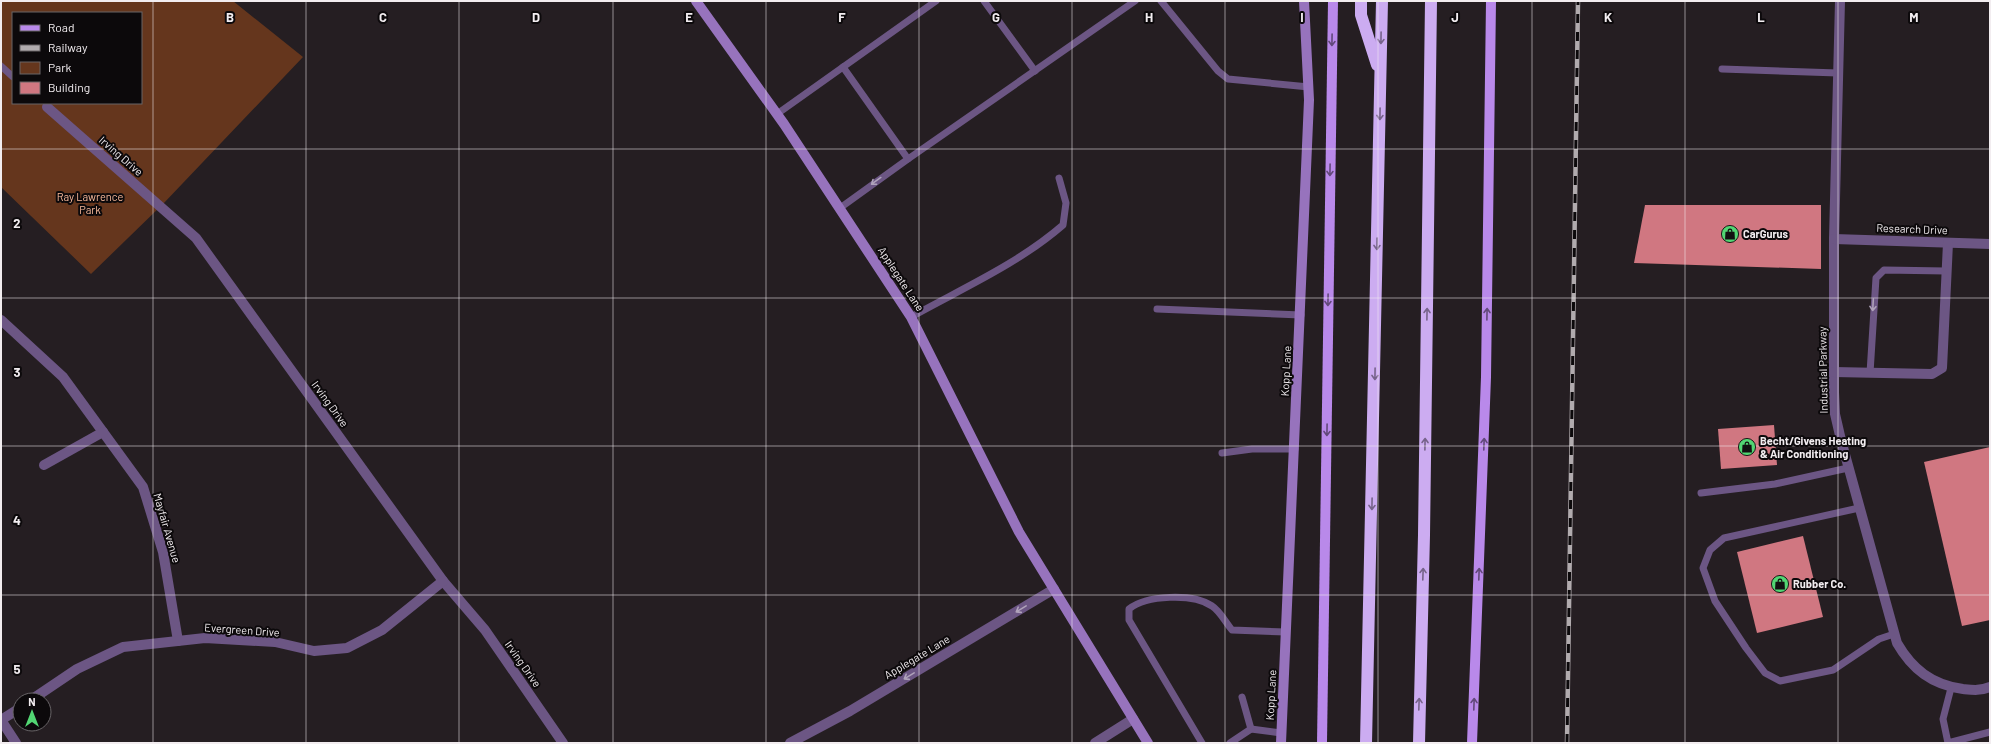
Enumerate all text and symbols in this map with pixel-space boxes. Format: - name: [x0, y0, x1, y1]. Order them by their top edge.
- text: B: [226, 9, 234, 25]
- text: C: [379, 9, 387, 25]
- text: D: [532, 9, 540, 25]
- text: E: [685, 9, 693, 25]
- text: F: [838, 9, 846, 25]
- text: G: [992, 9, 1000, 25]
- text: H: [1145, 9, 1153, 25]
- text: I: [1300, 9, 1304, 25]
- text: J: [1451, 9, 1459, 25]
- text: K: [1604, 9, 1612, 25]
- text: L: [1757, 9, 1765, 25]
- text: M: [1909, 9, 1919, 25]
- legend: [12, 12, 142, 104]
- text: Road: [48, 20, 75, 34]
- one-way arrow: [1377, 31, 1385, 44]
- one-way arrow: [1328, 33, 1336, 46]
- text: Railway: [48, 40, 88, 54]
- text: Park: [48, 60, 72, 74]
- text: Building: [48, 80, 90, 94]
- one-way arrow: [1376, 107, 1384, 120]
- street label: Irving Drive: [97, 133, 146, 178]
- one-way arrow: [1326, 163, 1334, 176]
- one-way arrow: [871, 177, 882, 186]
- park label: Ray Lawrence Park: [57, 190, 123, 216]
- text: 2: [13, 215, 21, 231]
- street label: Research Drive: [1876, 221, 1948, 236]
- shop icon: CarGurus: [1720, 224, 1740, 244]
- place label: CarGurus: [1743, 227, 1789, 240]
- one-way arrow: [1374, 237, 1381, 250]
- street label: Applegate Lane: [876, 244, 927, 313]
- one-way arrow: [1325, 293, 1332, 306]
- one-way arrow: [1869, 298, 1877, 311]
- one-way arrow: [1423, 308, 1431, 321]
- one-way arrow: [1483, 308, 1491, 321]
- street label: Industrial Parkway: [1815, 326, 1830, 414]
- street label: Kopp Lane: [1278, 345, 1293, 397]
- text: 3: [13, 364, 21, 380]
- one-way arrow: [1371, 367, 1379, 380]
- street label: Irving Drive: [309, 378, 352, 429]
- one-way arrow: [1323, 423, 1331, 436]
- place label: Becht/Givens Heating & Air Conditioning: [1760, 434, 1866, 460]
- shop icon: Becht/Givens Heating & Air Conditioning: [1737, 437, 1757, 457]
- one-way arrow: [1421, 438, 1429, 451]
- one-way arrow: [1480, 438, 1487, 451]
- street label: Mayfair Avenue: [151, 492, 184, 564]
- one-way arrow: [1368, 497, 1376, 510]
- text: 4: [13, 512, 21, 528]
- one-way arrow: [1419, 568, 1427, 581]
- one-way arrow: [1475, 568, 1482, 581]
- shop icon: Rubber Co.: [1770, 574, 1790, 594]
- place label: Rubber Co.: [1793, 577, 1846, 590]
- one-way arrow: [1015, 606, 1027, 614]
- street label: Evergreen Drive: [204, 620, 280, 639]
- street label: Applegate Lane: [882, 632, 952, 681]
- street label: Irving Drive: [503, 638, 544, 690]
- text: 5: [13, 661, 21, 677]
- street label: Kopp Lane: [1263, 669, 1278, 721]
- one-way arrow: [903, 672, 915, 680]
- north arrow: [12, 692, 52, 732]
- text: N: [28, 695, 36, 708]
- one-way arrow: [1416, 698, 1423, 711]
- one-way arrow: [1470, 698, 1477, 711]

